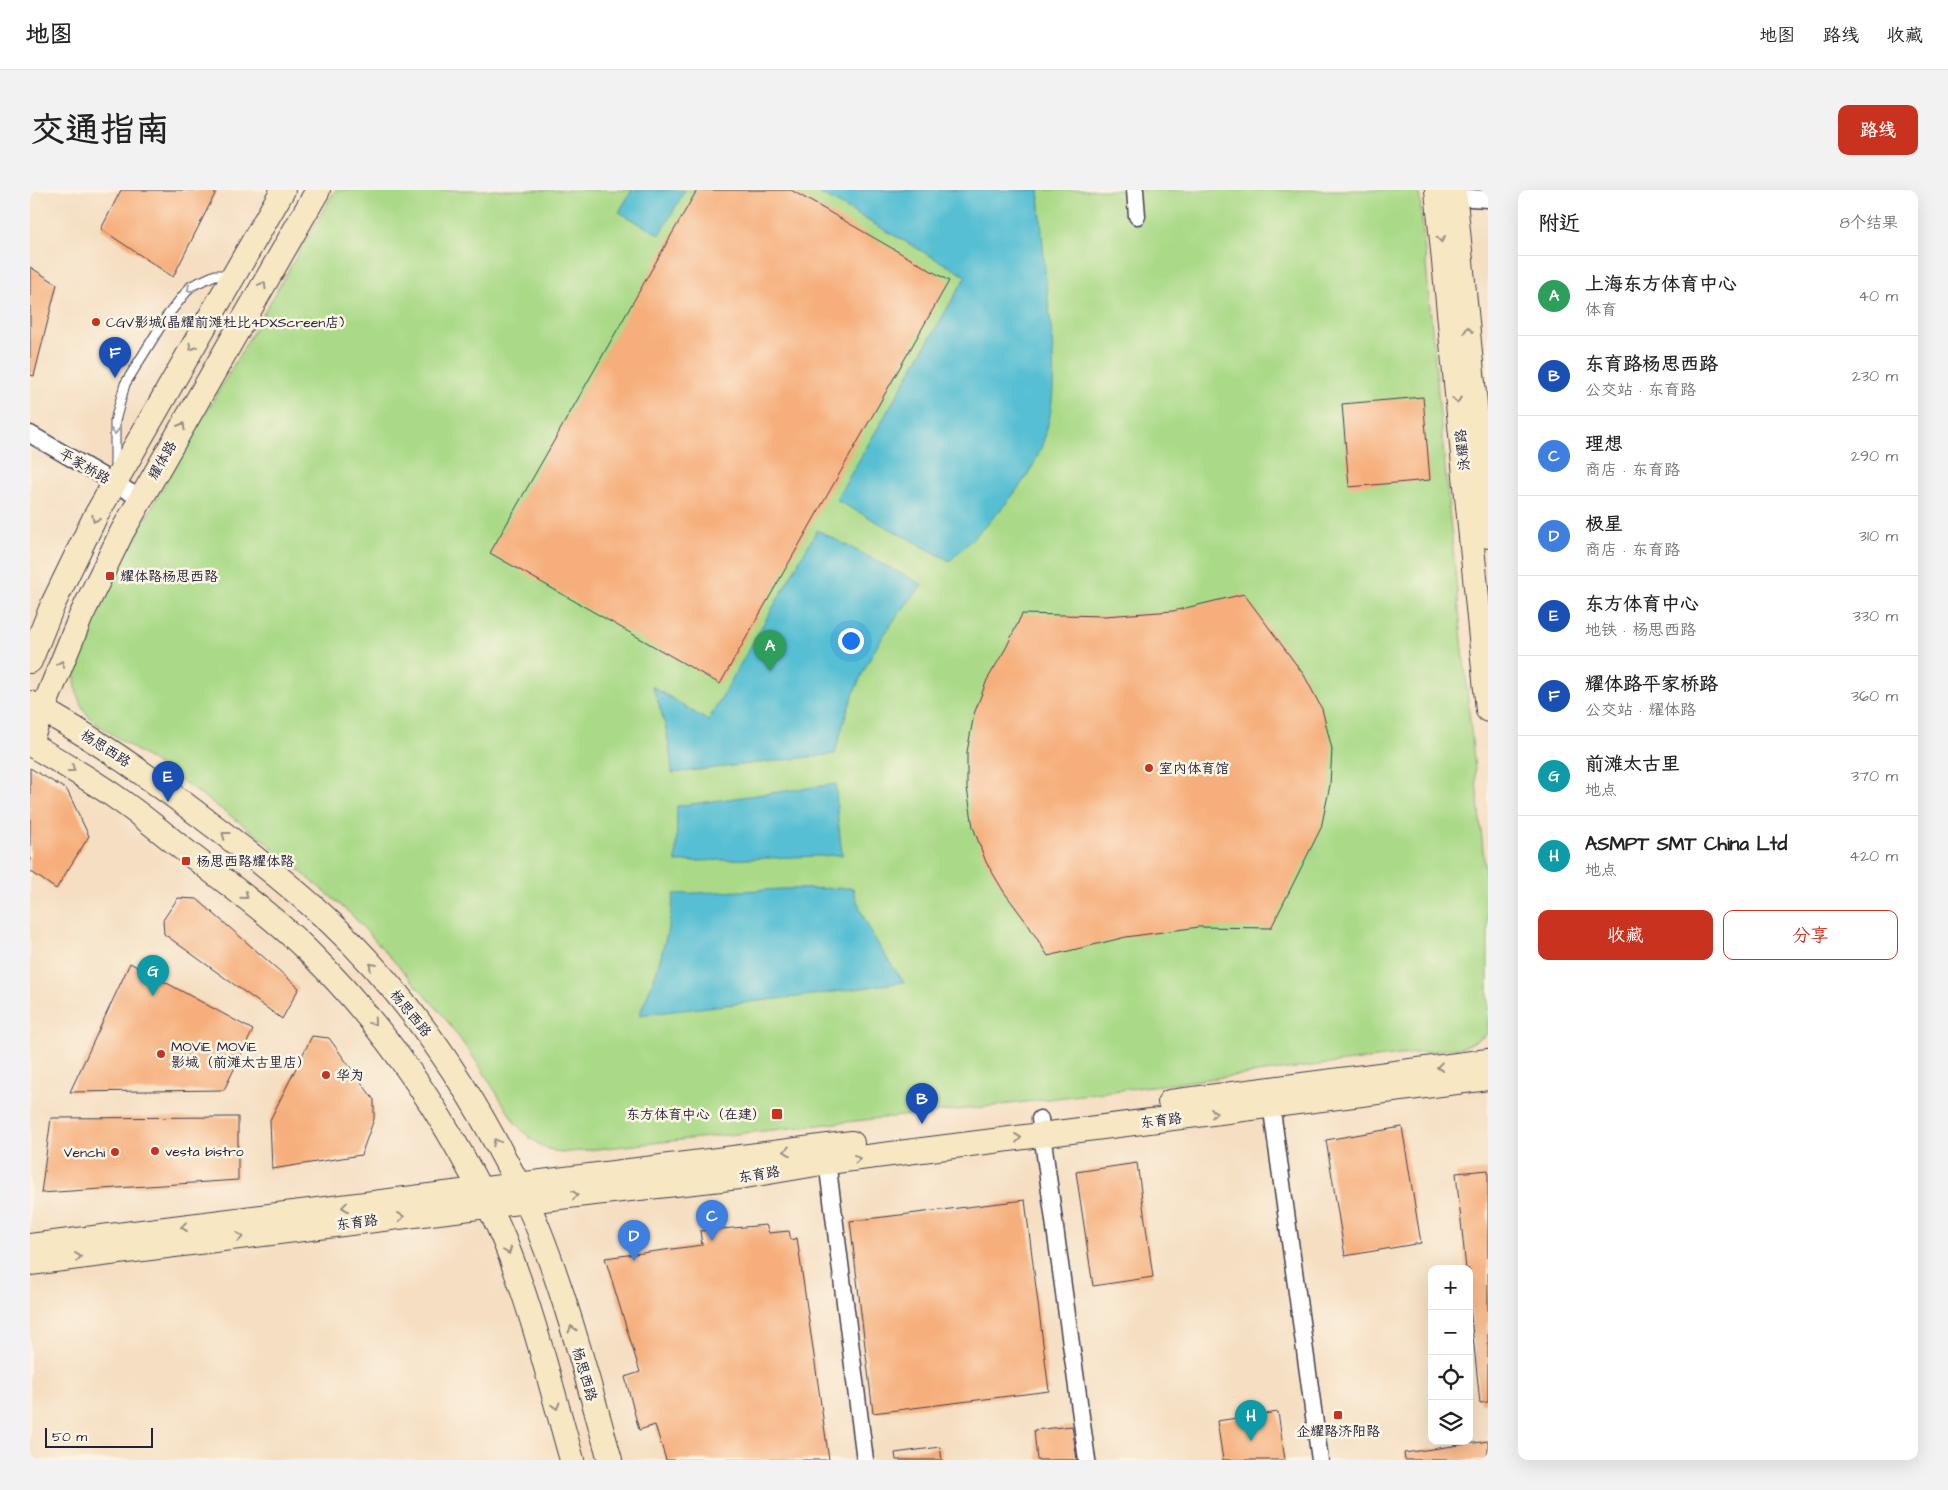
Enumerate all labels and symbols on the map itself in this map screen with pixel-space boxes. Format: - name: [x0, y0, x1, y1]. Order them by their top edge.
- one-way arrow: [1436, 235, 1447, 243]
- one-way arrow: [256, 282, 266, 291]
- one-way arrow: [187, 283, 196, 292]
- place label: CGV影城(晶耀前滩杜比4DXScreen店): [106, 313, 344, 333]
- marker: CGV影城(晶耀前滩杜比4DXScreen店): [90, 316, 102, 328]
- one-way arrow: [1462, 326, 1473, 334]
- pin: F: [99, 337, 131, 378]
- one-way arrow: [189, 342, 199, 351]
- one-way arrow: [1451, 397, 1462, 405]
- one-way arrow: [175, 422, 185, 431]
- one-way arrow: [110, 428, 120, 435]
- street label: 泳耀路: [1451, 428, 1475, 472]
- street label: 耀体路: [144, 437, 182, 484]
- street label: 平家桥路: [55, 444, 114, 490]
- one-way arrow: [91, 514, 101, 523]
- place label: 耀体路杨思西路: [120, 567, 218, 587]
- marker: 耀体路杨思西路: [104, 570, 116, 582]
- your location: [838, 628, 864, 654]
- pin: A: [754, 630, 786, 671]
- one-way arrow: [55, 660, 65, 669]
- street label: 杨思西路: [77, 725, 134, 772]
- place label: 室内体育馆: [1159, 759, 1229, 779]
- pin: E: [152, 761, 184, 802]
- one-way arrow: [67, 762, 76, 772]
- marker: 室内体育馆: [1143, 762, 1155, 774]
- one-way arrow: [221, 832, 231, 841]
- place label: 杨思西路耀体路: [196, 852, 294, 872]
- marker: 杨思西路耀体路: [180, 855, 192, 867]
- one-way arrow: [239, 891, 248, 899]
- pin: G: [137, 955, 169, 996]
- one-way arrow: [369, 963, 378, 972]
- street label: 杨思西路: [385, 986, 436, 1042]
- one-way arrow: [367, 1017, 376, 1026]
- place label: MOViE MOViE 影城（前滩太古里店）: [171, 1037, 311, 1073]
- marker: MOViE MOViE 影城（前滩太古里店）: [155, 1048, 167, 1060]
- one-way arrow: [1435, 1061, 1443, 1072]
- place label: 华为: [336, 1066, 364, 1086]
- marker: 华为: [320, 1069, 332, 1081]
- pin: B: [906, 1083, 938, 1124]
- place label: 东方体育中心（在建）: [626, 1105, 766, 1125]
- marker: 东方体育中心（在建）: [770, 1107, 784, 1121]
- one-way arrow: [1211, 1108, 1219, 1119]
- street label: 东育路: [1139, 1109, 1183, 1133]
- one-way arrow: [1015, 1133, 1023, 1144]
- one-way arrow: [492, 1138, 502, 1147]
- place label: vesta bistro: [165, 1142, 244, 1162]
- place label: Venchi: [64, 1143, 105, 1163]
- marker: vesta bistro: [149, 1145, 161, 1157]
- one-way arrow: [782, 1145, 790, 1156]
- marker: Venchi: [109, 1146, 121, 1158]
- one-way arrow: [853, 1154, 861, 1165]
- street label: 东育路: [737, 1162, 781, 1188]
- one-way arrow: [571, 1190, 579, 1201]
- pin: C: [696, 1200, 728, 1241]
- one-way arrow: [341, 1201, 349, 1212]
- street label: 东育路: [335, 1211, 379, 1235]
- one-way arrow: [397, 1212, 405, 1223]
- pin: D: [618, 1220, 650, 1261]
- one-way arrow: [179, 1221, 187, 1232]
- one-way arrow: [236, 1232, 244, 1243]
- one-way arrow: [502, 1246, 512, 1254]
- one-way arrow: [75, 1252, 83, 1263]
- one-way arrow: [568, 1325, 578, 1334]
- street label: 杨思西路: [567, 1345, 601, 1404]
- pin: H: [1235, 1400, 1267, 1441]
- one-way arrow: [551, 1401, 561, 1409]
- marker: 企耀路济阳路: [1332, 1409, 1344, 1421]
- place label: 企耀路济阳路: [1296, 1422, 1380, 1442]
- scale bar: [45, 1425, 152, 1448]

